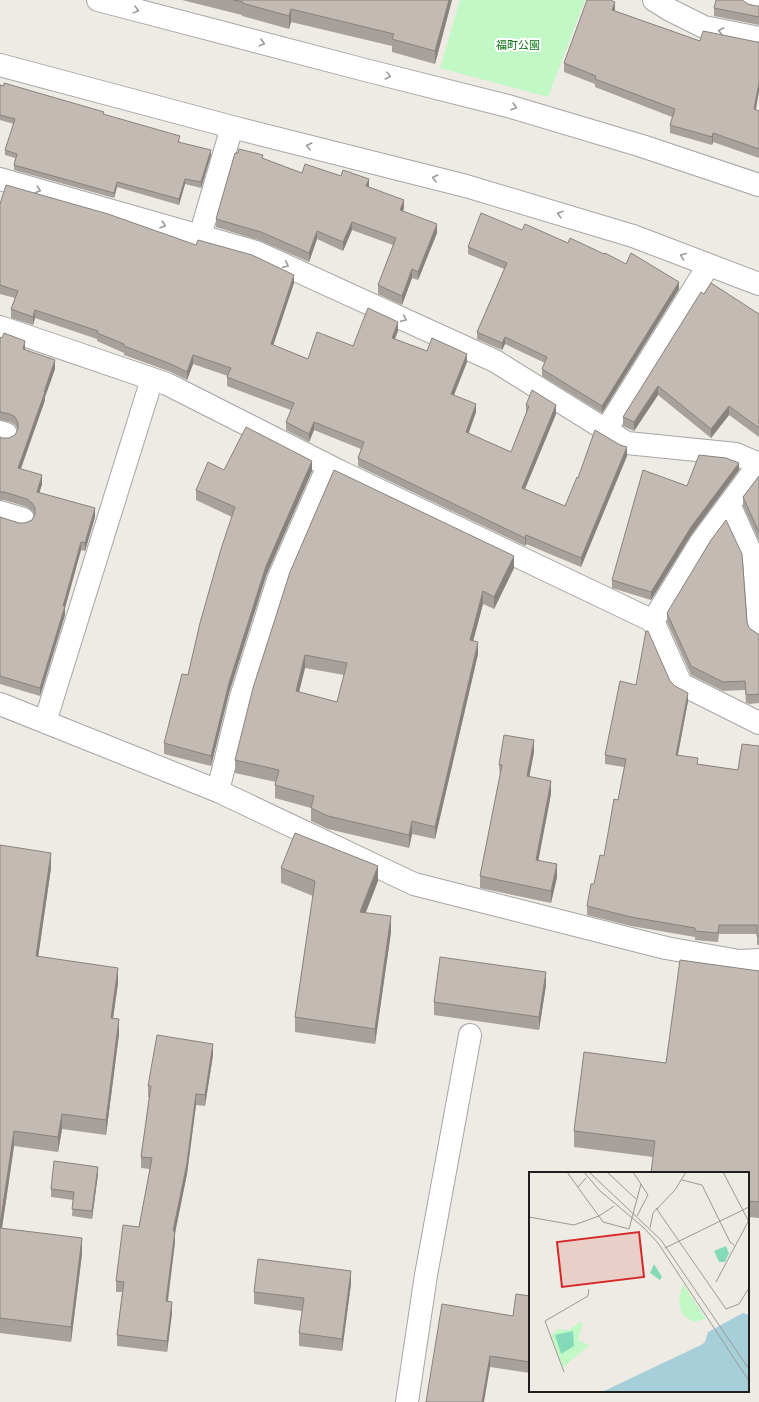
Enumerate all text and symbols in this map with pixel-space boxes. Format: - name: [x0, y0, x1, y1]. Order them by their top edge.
- one-way arrow: [132, 5, 139, 14]
- one-way arrow: [718, 27, 724, 35]
- park label: 福町公園: [496, 37, 540, 52]
- one-way arrow: [258, 38, 265, 47]
- one-way arrow: [384, 71, 391, 80]
- one-way arrow: [510, 102, 517, 111]
- one-way arrow: [306, 143, 312, 151]
- one-way arrow: [432, 175, 438, 183]
- one-way arrow: [34, 185, 41, 194]
- one-way arrow: [557, 210, 564, 219]
- one-way arrow: [159, 220, 166, 229]
- one-way arrow: [680, 252, 687, 260]
- one-way arrow: [282, 261, 289, 269]
- one-way arrow: [400, 314, 408, 322]
- inset map: [529, 1172, 749, 1392]

